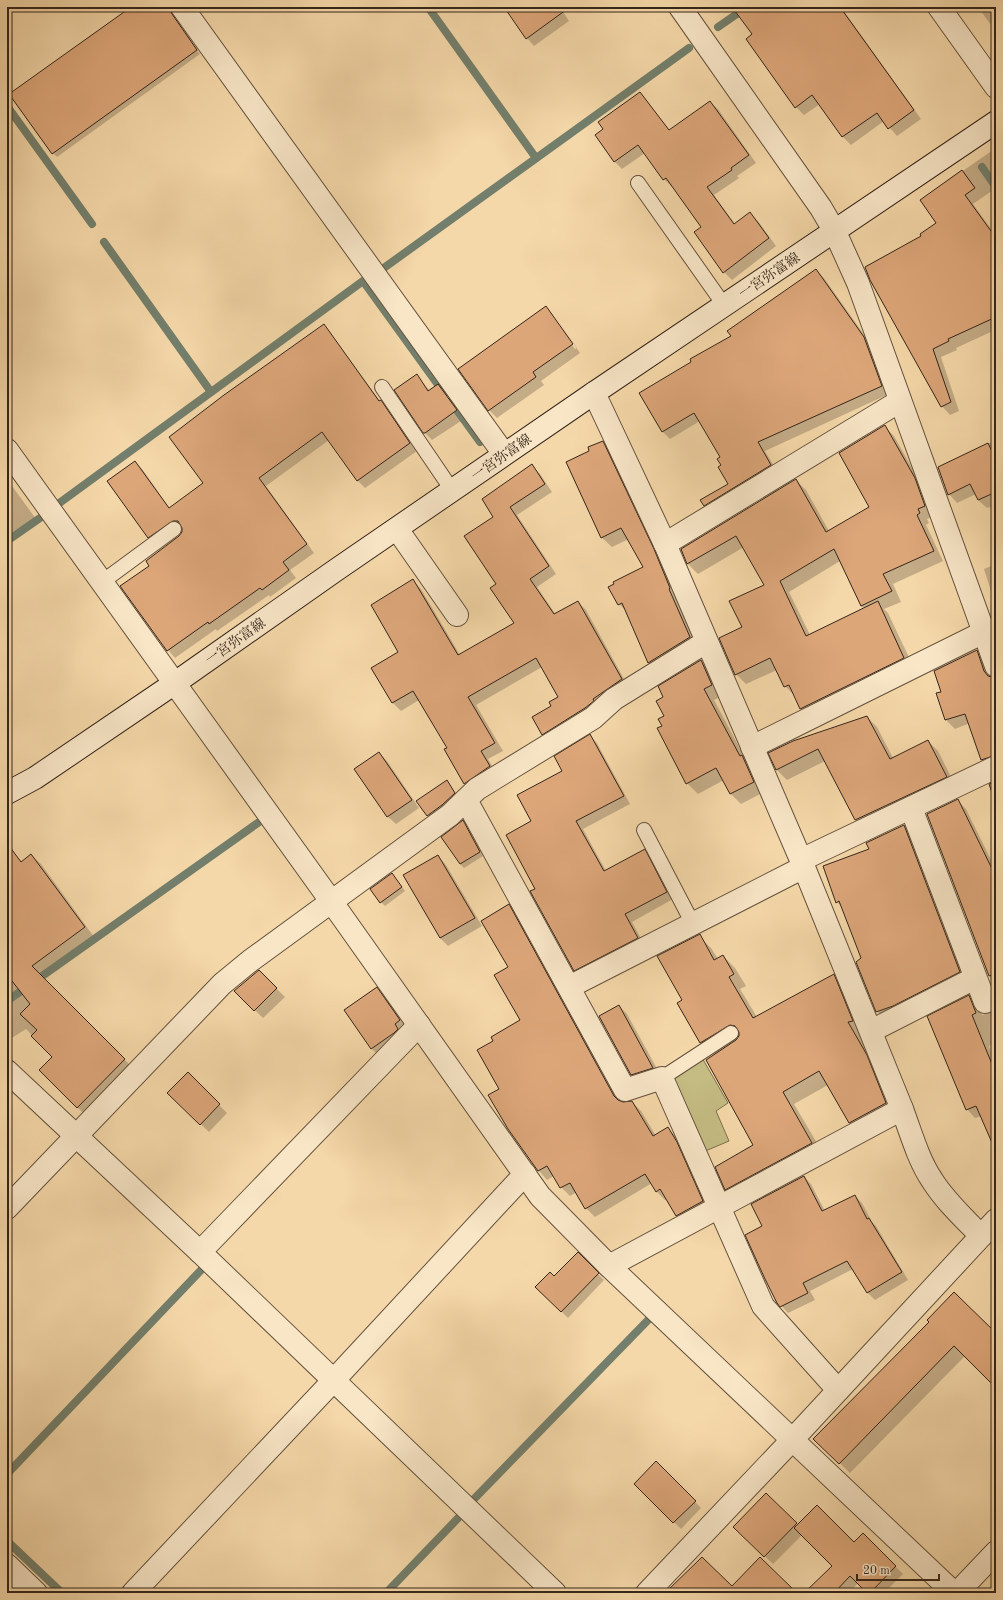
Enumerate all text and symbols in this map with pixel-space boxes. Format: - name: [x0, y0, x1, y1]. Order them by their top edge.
- street label: 一宮弥富線: [736, 250, 802, 301]
- street label: 一宮弥富線: [468, 431, 534, 484]
- street label: 一宮弥富線: [202, 615, 268, 668]
- scale bar: [857, 1556, 939, 1582]
- text: 20 m: [863, 1565, 890, 1577]

